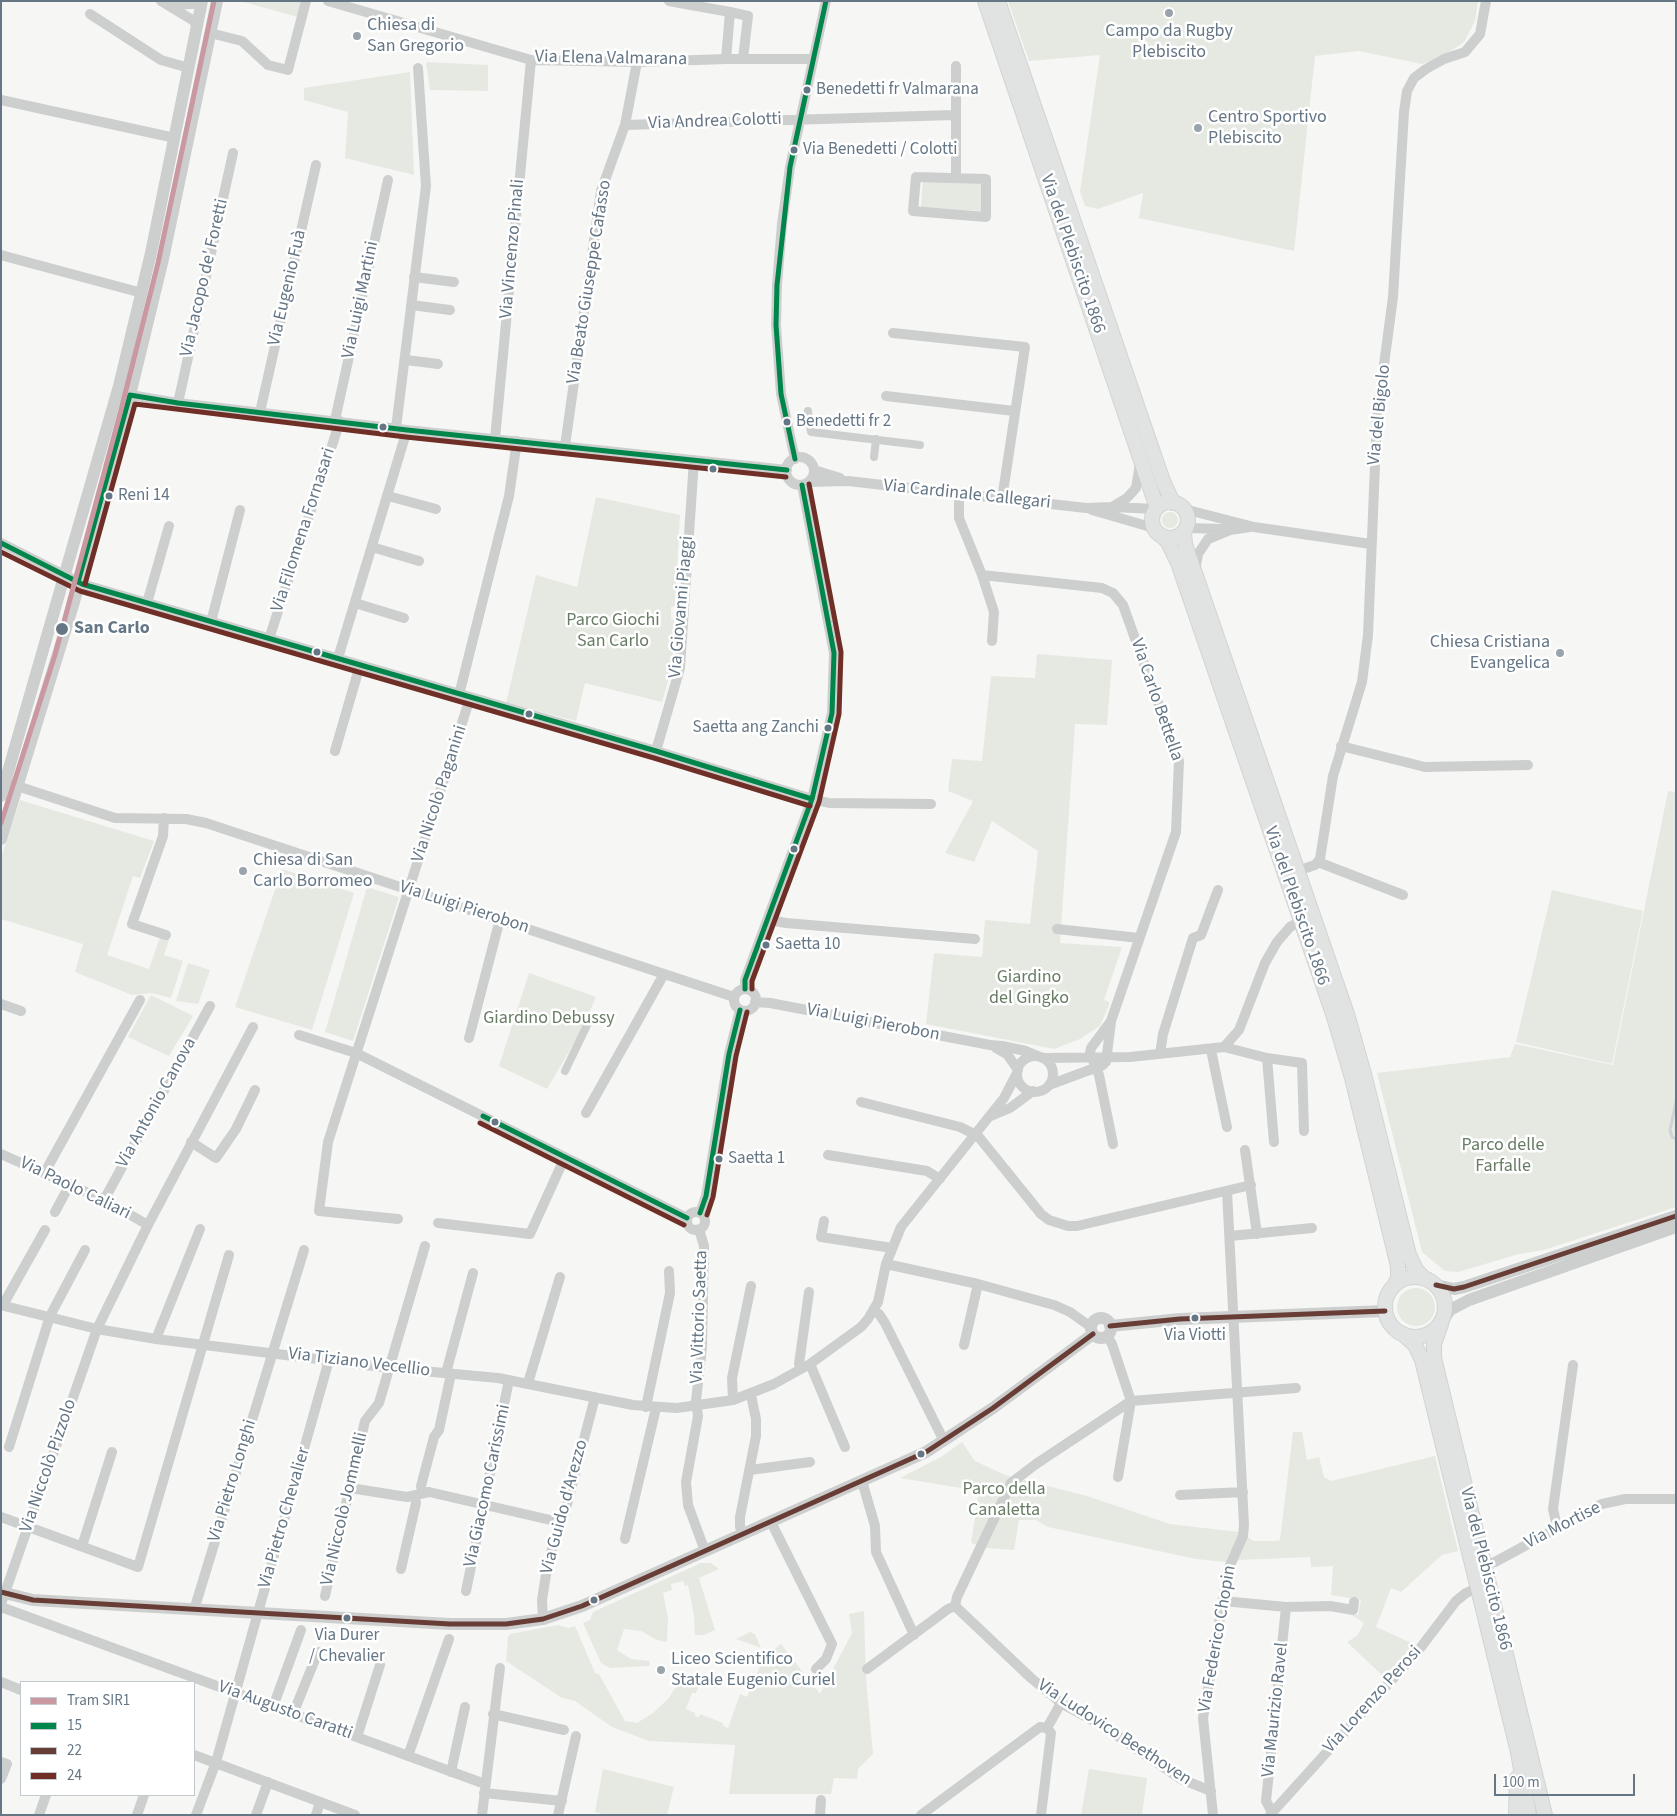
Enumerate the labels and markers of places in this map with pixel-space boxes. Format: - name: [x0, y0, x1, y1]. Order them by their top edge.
- marker: Campo da Rugby Plebiscito: [1163, 7, 1175, 19]
- place label: Chiesa di San Gregorio: [367, 15, 464, 58]
- place label: Campo da Rugby Plebiscito: [1105, 21, 1233, 64]
- marker: Chiesa di San Gregorio: [351, 30, 363, 42]
- place label: Benedetti fr Valmarana: [816, 80, 979, 100]
- marker: Benedetti fr Valmarana: [802, 85, 812, 95]
- place label: Centro Sportivo Plebiscito: [1208, 107, 1327, 150]
- marker: Centro Sportivo Plebiscito: [1192, 122, 1204, 134]
- place label: Via Benedetti / Colotti: [803, 140, 957, 160]
- marker: Via Benedetti / Colotti: [789, 145, 799, 155]
- place label: Benedetti fr 2: [796, 412, 891, 432]
- marker: Benedetti fr 2: [782, 417, 792, 427]
- unlabelled marker: [378, 422, 388, 432]
- unlabelled marker: [708, 464, 718, 474]
- place label: Reni 14: [118, 486, 170, 506]
- marker: Reni 14: [104, 491, 114, 501]
- place label: San Carlo: [74, 618, 150, 640]
- marker: San Carlo: [54, 621, 70, 637]
- place label: Chiesa Cristiana Evangelica: [1430, 632, 1550, 674]
- unlabelled marker: [312, 647, 322, 657]
- marker: Chiesa Cristiana Evangelica: [1554, 647, 1566, 659]
- unlabelled marker: [524, 709, 534, 719]
- place label: Saetta ang Zanchi: [693, 718, 819, 738]
- marker: Saetta ang Zanchi: [823, 723, 833, 733]
- unlabelled marker: [789, 844, 799, 854]
- place label: Chiesa di San Carlo Borromeo: [253, 850, 373, 892]
- marker: Chiesa di San Carlo Borromeo: [237, 865, 249, 877]
- place label: Saetta 10: [775, 935, 841, 955]
- marker: Saetta 10: [761, 940, 771, 950]
- unlabelled marker: [490, 1117, 500, 1127]
- place label: Saetta 1: [728, 1149, 785, 1169]
- marker: Saetta 1: [714, 1154, 724, 1164]
- marker: Via Viotti: [1190, 1313, 1200, 1323]
- place label: Via Viotti: [1164, 1326, 1226, 1346]
- unlabelled marker: [916, 1449, 926, 1459]
- unlabelled marker: [589, 1595, 599, 1605]
- marker: Via Durer / Chevalier: [342, 1613, 352, 1623]
- place label: Via Durer / Chevalier: [309, 1626, 385, 1666]
- place label: Liceo Scientifico Statale Eugenio Curiel: [671, 1649, 835, 1692]
- marker: Liceo Scientifico Statale Eugenio Curiel: [655, 1664, 667, 1676]

